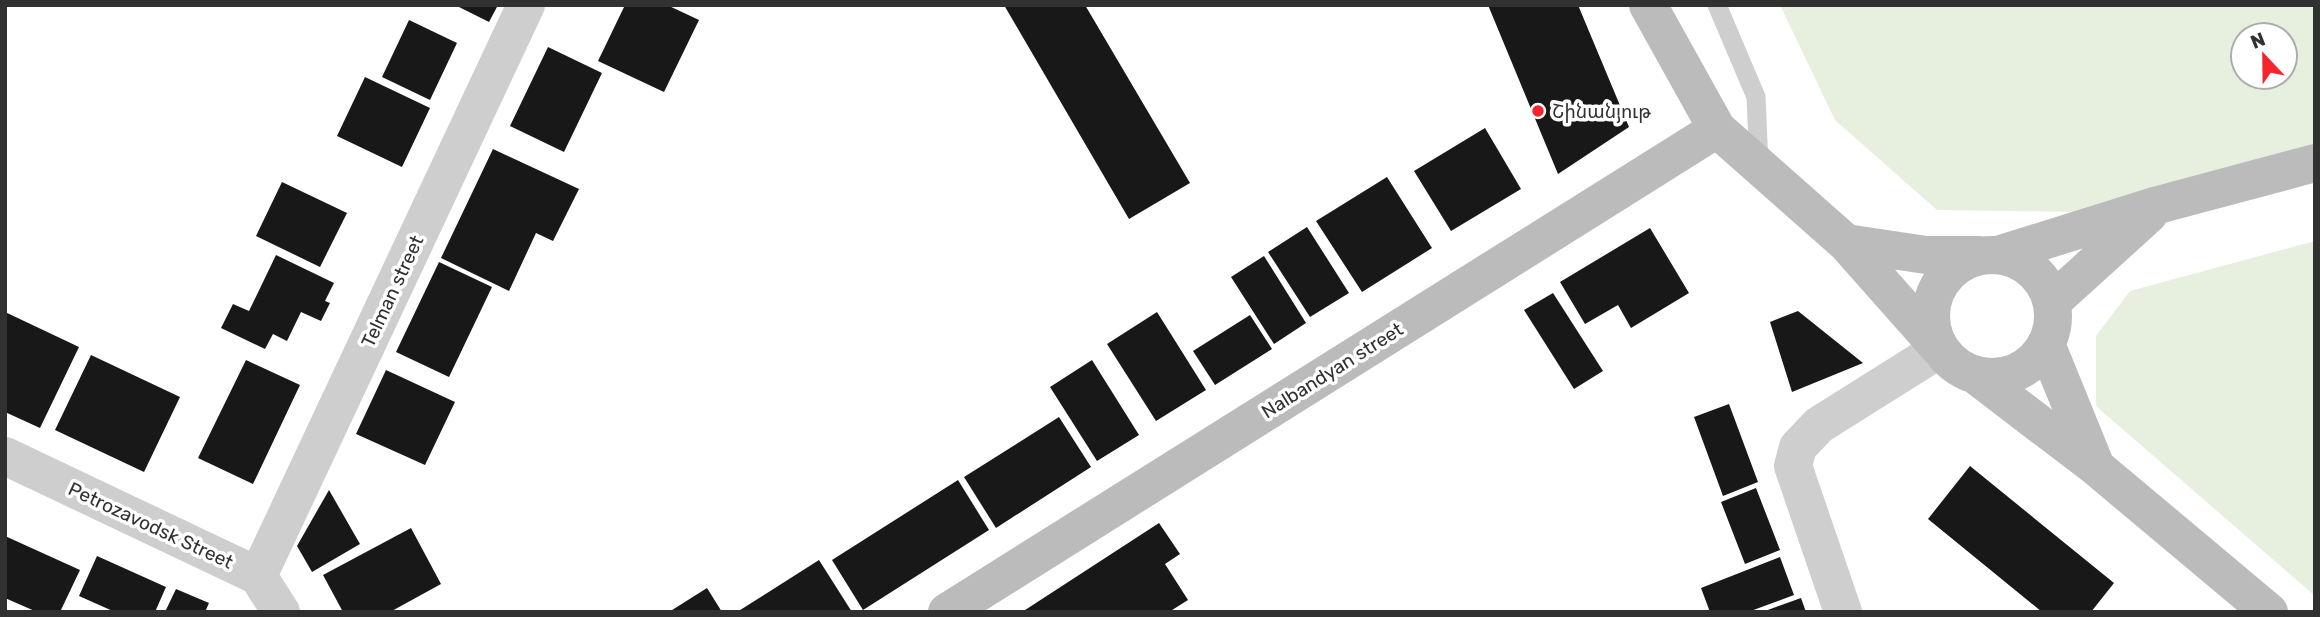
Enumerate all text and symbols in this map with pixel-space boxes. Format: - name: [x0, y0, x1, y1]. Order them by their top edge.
- north arrow: [2229, 21, 2299, 91]
- text: N: [2247, 27, 2268, 54]
- place label: Շինանյութ: [1552, 100, 1651, 123]
- marker: Շինանյութ: [1530, 103, 1546, 119]
- street label: Telman street: [357, 231, 429, 351]
- street label: Nalbandyan street: [1257, 317, 1408, 423]
- street label: Petrozavodsk Street: [65, 477, 237, 574]

